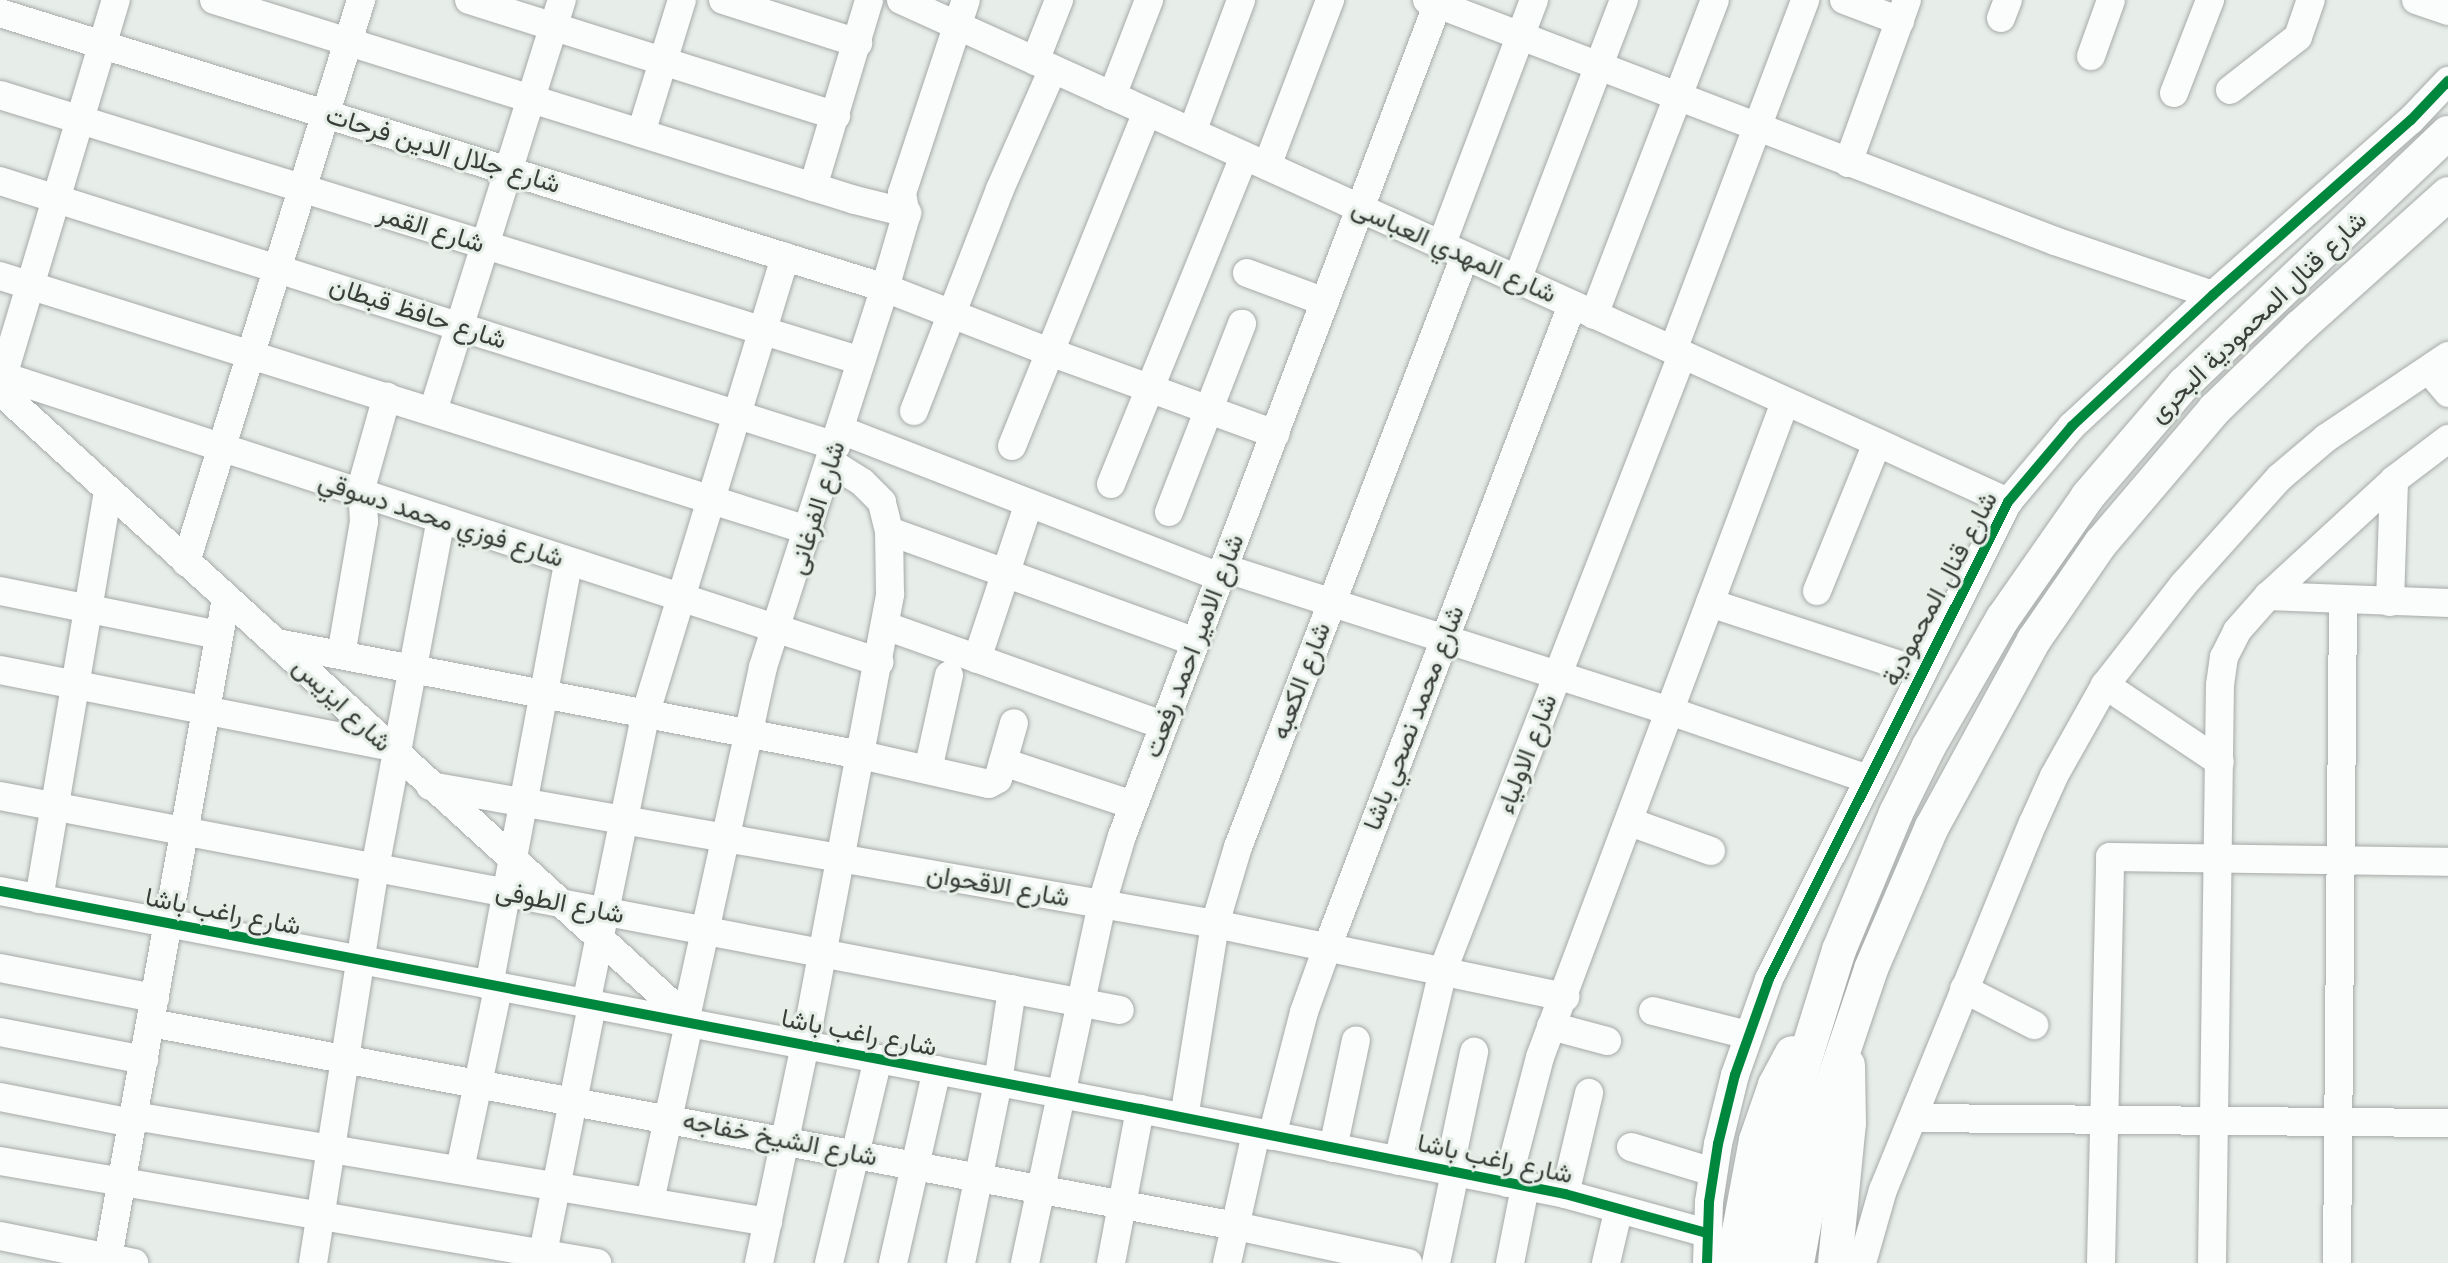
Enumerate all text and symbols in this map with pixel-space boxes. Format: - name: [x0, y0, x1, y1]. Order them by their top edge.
- street label: شارع جلال الدين فرحات: [322, 99, 564, 201]
- street label: شارع المهدي العباسى: [1347, 192, 1561, 310]
- street label: شارع القمر: [374, 198, 488, 260]
- street label: شارع قنال المحمودية البحرى: [2142, 205, 2374, 429]
- street label: شارع حافظ قبطان: [326, 270, 510, 356]
- street label: شارع الفرغانى: [782, 437, 852, 579]
- street label: شارع فوزي محمد دسوقي: [314, 466, 568, 574]
- street label: شارع قنال المحمودية: [1876, 486, 2004, 692]
- street label: شارع الامير احمد رفعت: [1137, 530, 1251, 762]
- street label: شارع محمد نصحي باشا: [1357, 601, 1471, 835]
- street label: شارع الكعبه: [1264, 618, 1338, 744]
- street label: شارع ايزيس: [286, 651, 398, 759]
- street label: شارع الاولياء: [1490, 690, 1564, 818]
- street label: شارع الاقحوان: [924, 858, 1072, 914]
- street label: شارع الطوفى: [493, 875, 627, 931]
- street label: شارع راغب باشا: [143, 882, 303, 942]
- street label: شارع راغب باشا: [779, 1003, 939, 1063]
- street label: شارع الشيخ خفاجه: [680, 1105, 880, 1173]
- street label: شارع راغب باشا: [1415, 1127, 1575, 1191]

